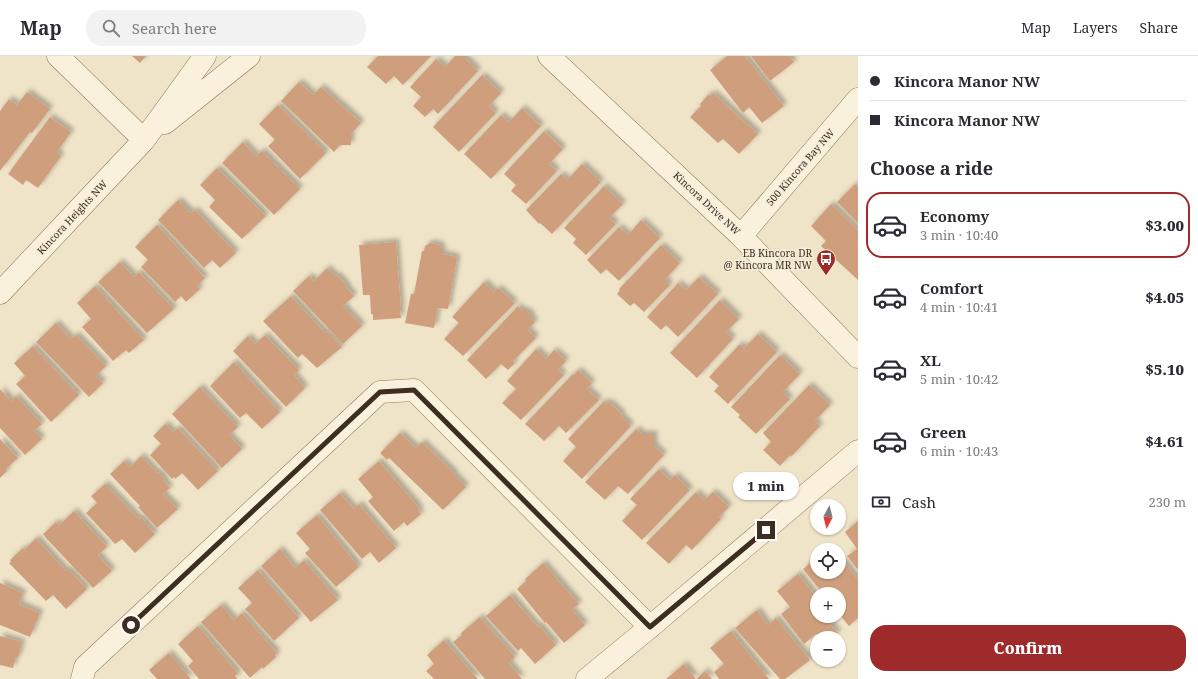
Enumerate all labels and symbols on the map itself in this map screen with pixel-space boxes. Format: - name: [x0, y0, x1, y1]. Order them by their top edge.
- street label: 500 Kincora Bay NW: [763, 125, 838, 208]
- street label: Kincora Drive NW: [670, 168, 744, 238]
- street label: Kincora Heights NW: [34, 176, 111, 257]
- place label: EB Kincora DR @ Kincora MR NW: [723, 246, 813, 272]
- bus stop icon: EB Kincora DR @ Kincora MR NW: [815, 248, 837, 276]
- callout: 1 min: [733, 472, 799, 500]
- north arrow: [810, 499, 846, 535]
- route end: [757, 521, 775, 539]
- route start: [122, 616, 140, 634]

